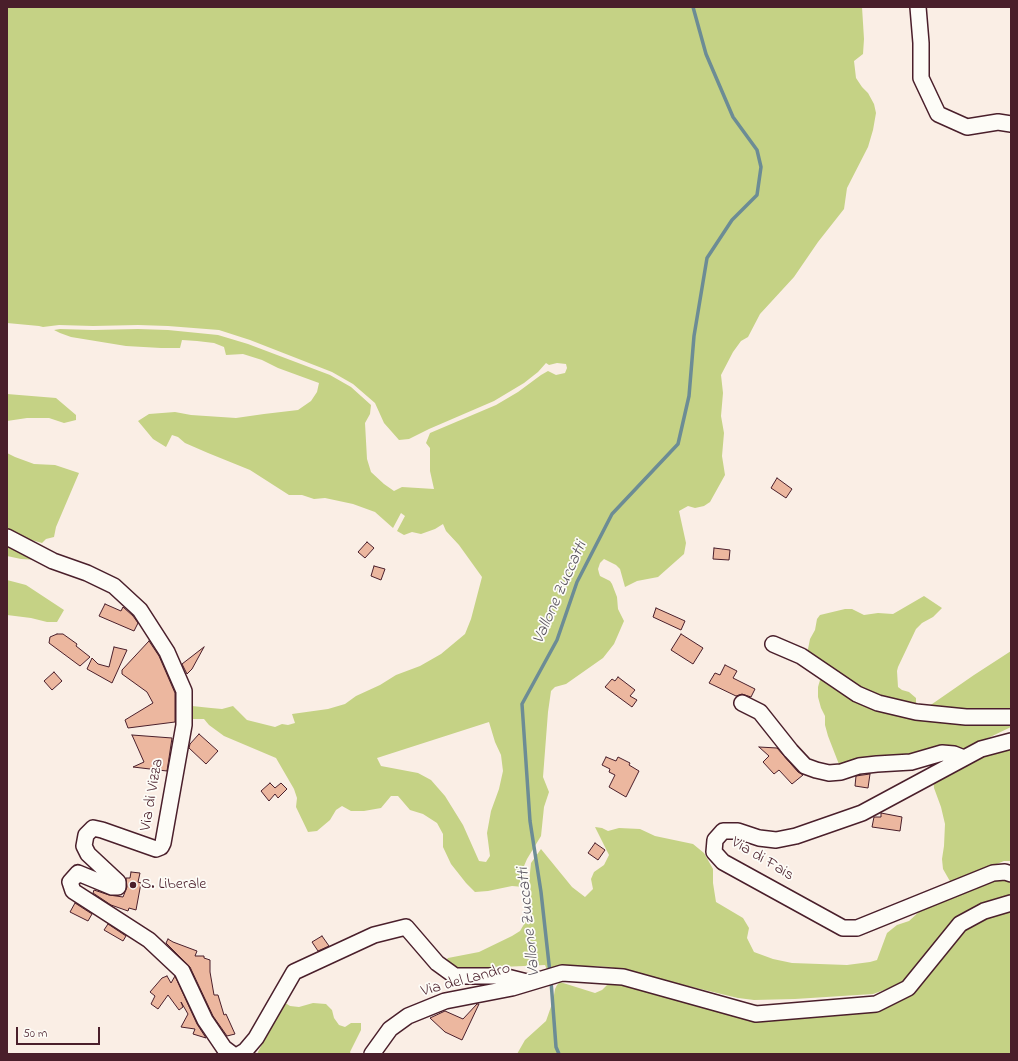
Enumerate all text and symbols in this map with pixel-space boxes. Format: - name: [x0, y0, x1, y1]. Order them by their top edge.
- water label: Vallone Zuccatti: [529, 539, 593, 647]
- street label: Via di Vizza: [137, 757, 169, 833]
- street label: Via di Fais: [727, 834, 797, 886]
- water label: Vallone Zuccatti: [514, 866, 546, 978]
- place label: S. Liberale: [141, 875, 206, 895]
- marker: S. Liberale: [128, 880, 138, 890]
- street label: Via del Landro: [419, 960, 513, 1002]
- scale bar: [18, 1019, 102, 1045]
- text: 50 m: [23, 1025, 47, 1043]

